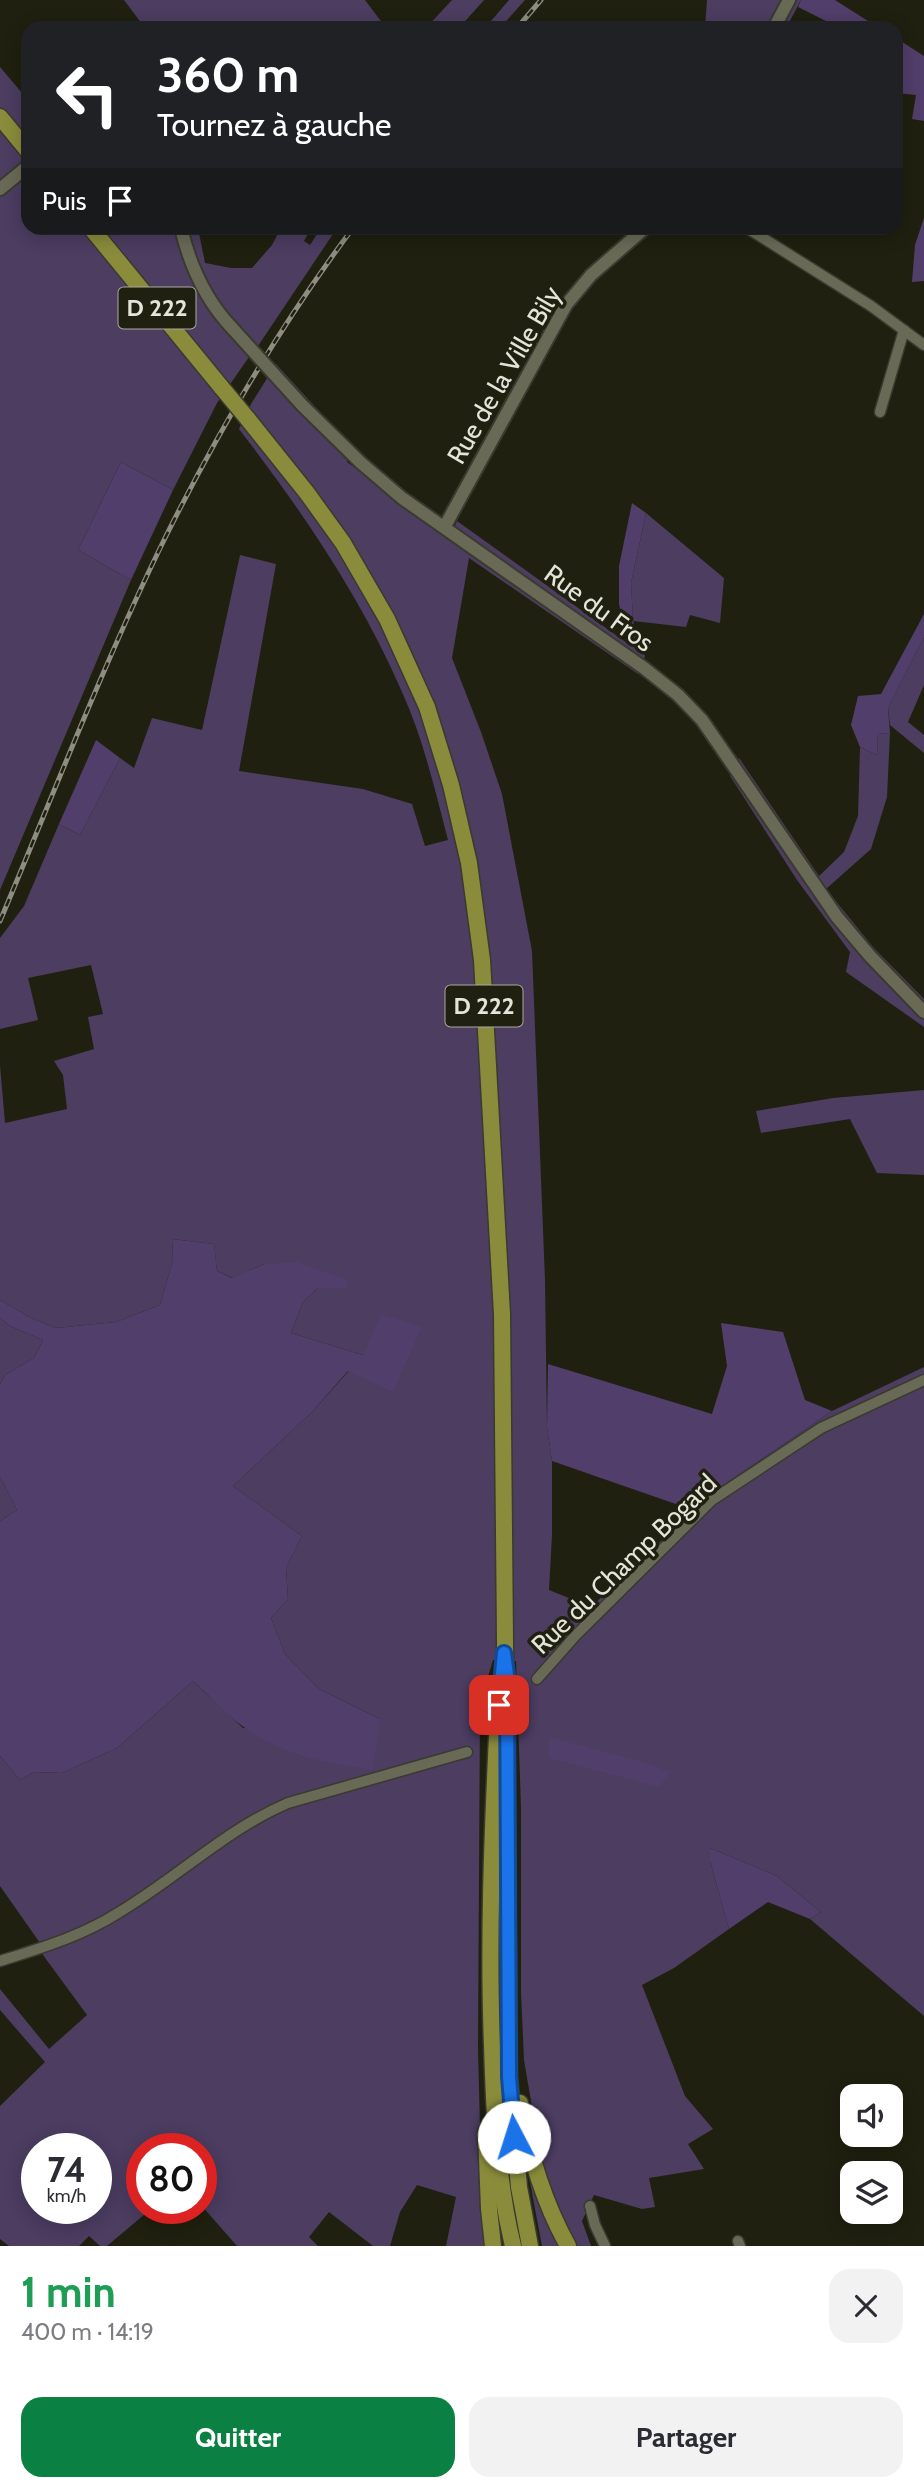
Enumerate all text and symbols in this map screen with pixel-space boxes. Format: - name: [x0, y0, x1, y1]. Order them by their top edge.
- text: 360 m: [157, 45, 299, 104]
- icon: left: [42, 49, 133, 140]
- text: Tournez à gauche: [157, 105, 391, 144]
- icon: arrive: [101, 182, 139, 220]
- text: Puis: [42, 185, 87, 217]
- street label: Rue de la Ville Bily: [440, 280, 568, 470]
- road number: D 222: [118, 288, 196, 328]
- street label: Rue du Fros: [538, 558, 660, 659]
- road number: D 222: [446, 986, 522, 1026]
- street label: Rue du Champ Bogard: [525, 1467, 723, 1661]
- pin: [469, 1675, 529, 1735]
- icon: arrive: [480, 1686, 518, 1724]
- map controls: [840, 2084, 903, 2224]
- button: sound: [840, 2084, 903, 2147]
- position arrow: [477, 2100, 551, 2174]
- speed limit sign: 80: [126, 2133, 217, 2224]
- text: 74: [47, 2148, 86, 2191]
- button: layers: [840, 2161, 903, 2224]
- text: km/h: [47, 2185, 86, 2207]
- text: 1 min: [21, 2266, 116, 2318]
- button: close: [829, 2269, 903, 2343]
- text: 400 m · 14:19: [21, 2318, 154, 2346]
- button: Quitter: [21, 2397, 455, 2477]
- button: Partager: [469, 2397, 903, 2477]

